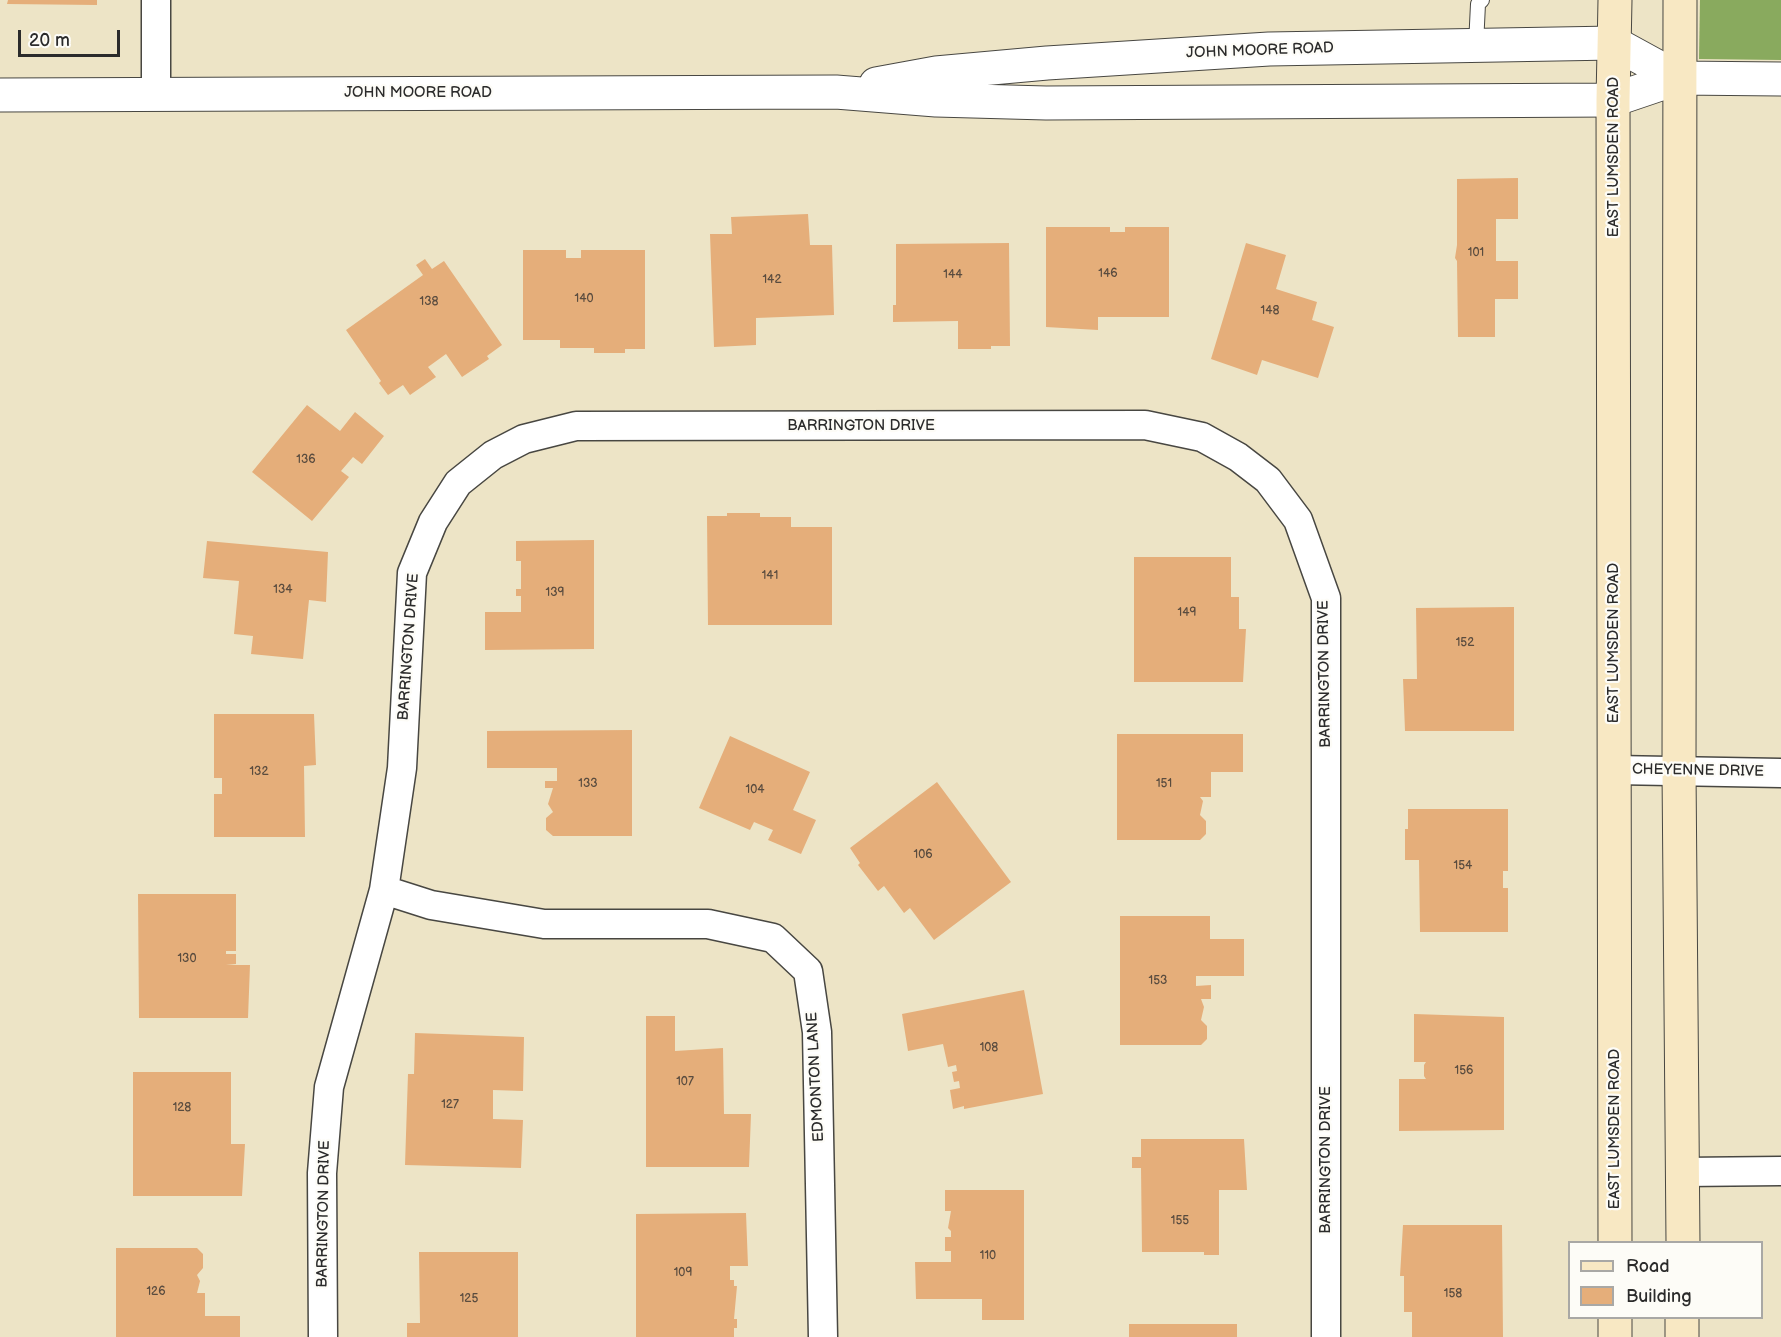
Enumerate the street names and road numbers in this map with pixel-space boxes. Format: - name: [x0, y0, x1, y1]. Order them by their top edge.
- street label: JOHN MOORE ROAD: [1186, 39, 1334, 63]
- street label: EAST LUMSDEN ROAD: [1605, 77, 1623, 237]
- street label: JOHN MOORE ROAD: [344, 84, 492, 102]
- street label: BARRINGTON DRIVE: [787, 417, 935, 435]
- street label: EAST LUMSDEN ROAD: [1605, 563, 1623, 723]
- street label: BARRINGTON DRIVE: [395, 573, 423, 721]
- street label: BARRINGTON DRIVE: [1315, 600, 1335, 748]
- street label: CHEYENNE DRIVE: [1632, 761, 1764, 781]
- street label: EDMONTON LANE: [804, 1011, 828, 1143]
- street label: EAST LUMSDEN ROAD: [1606, 1049, 1624, 1209]
- street label: BARRINGTON DRIVE: [1317, 1086, 1335, 1234]
- street label: BARRINGTON DRIVE: [314, 1140, 334, 1288]

